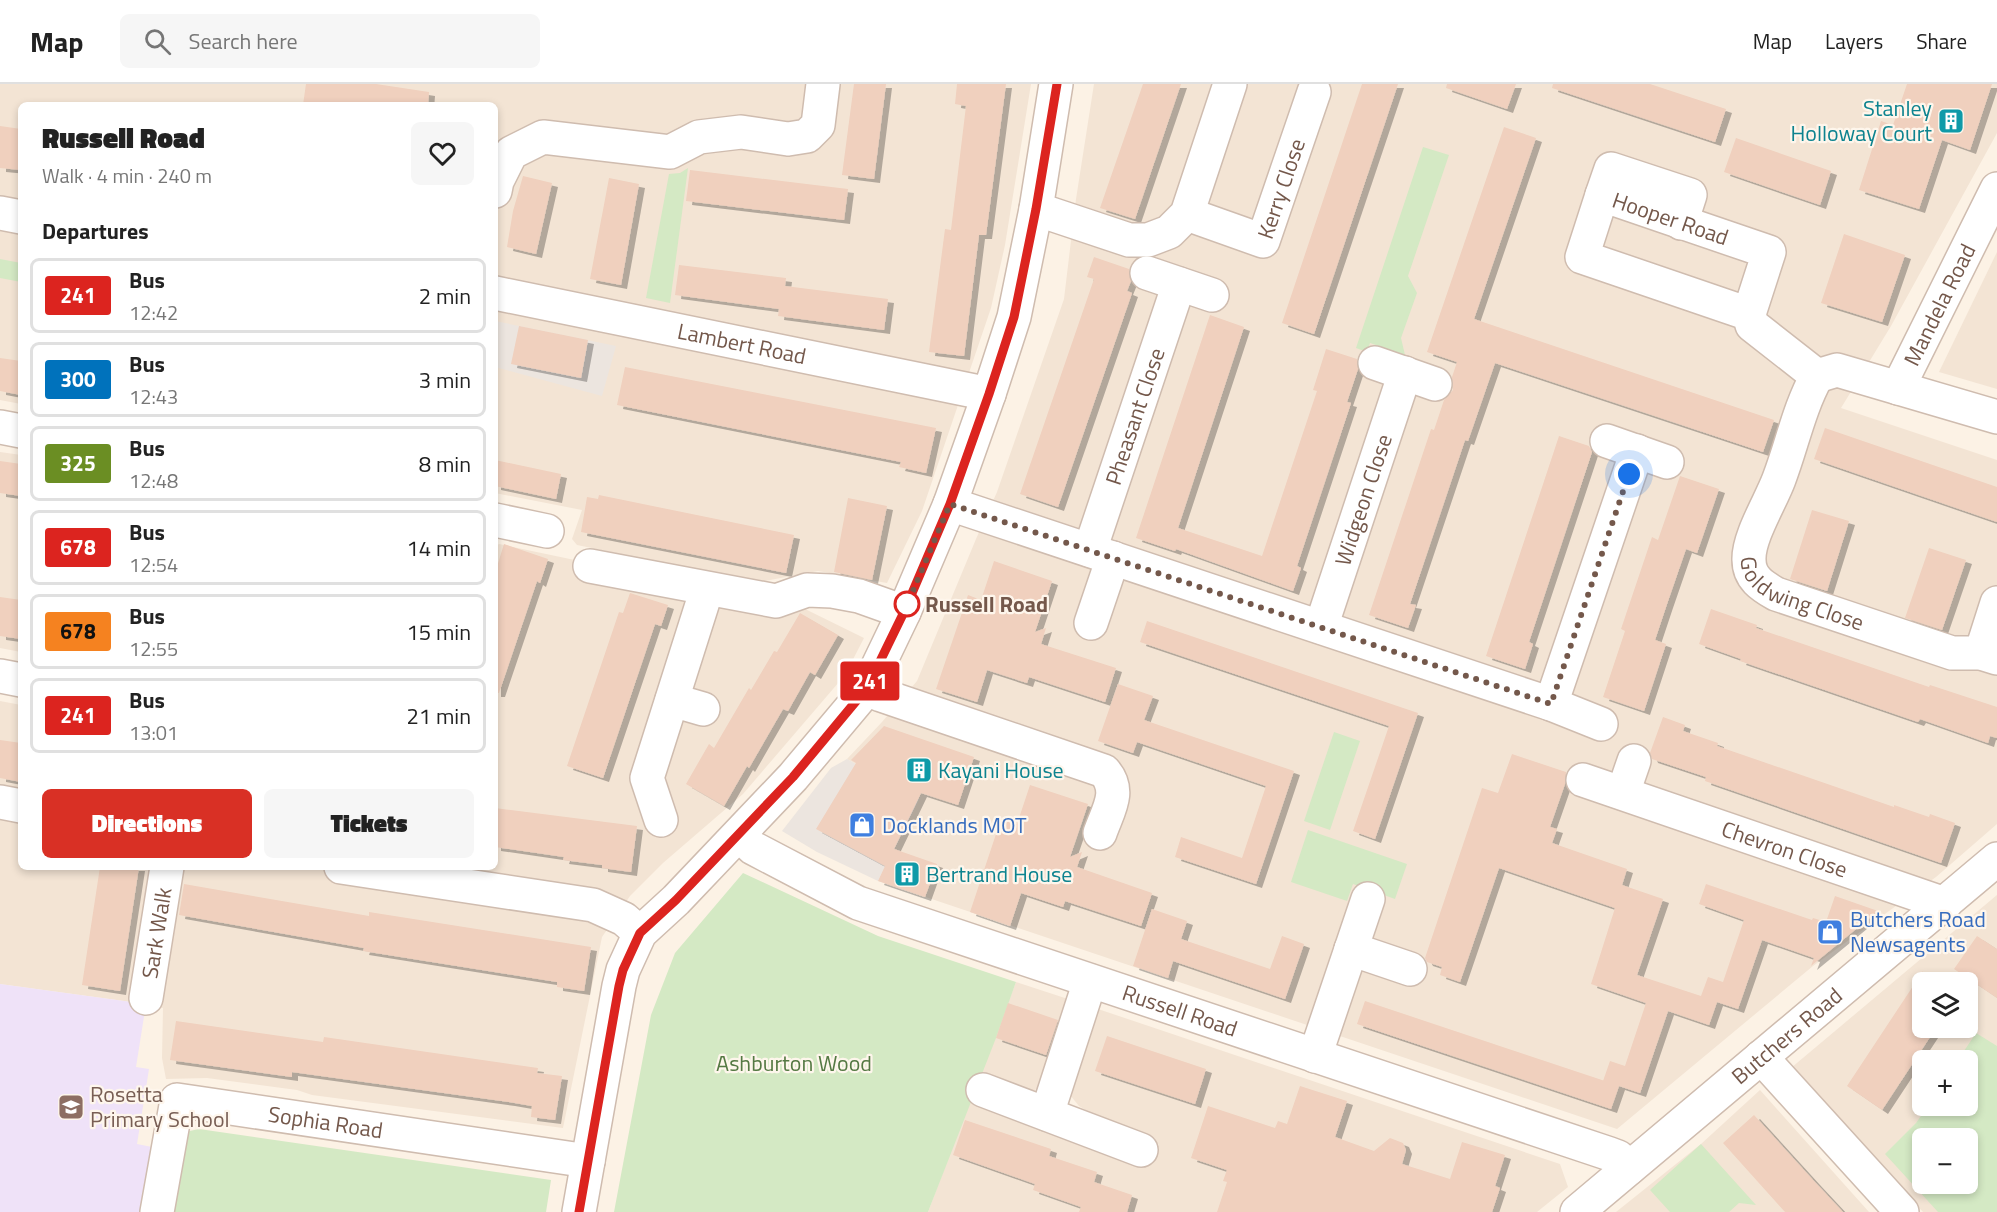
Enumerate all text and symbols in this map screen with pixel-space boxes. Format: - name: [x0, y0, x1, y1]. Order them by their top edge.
- search box: [120, 14, 540, 68]
- text: Map: [30, 20, 84, 63]
- text: Search here: [189, 24, 298, 58]
- icon: search: [141, 25, 174, 58]
- text: Map: [1753, 25, 1792, 57]
- text: Layers: [1825, 25, 1883, 57]
- text: Share: [1916, 25, 1967, 57]
- place label: Stanley Holloway Court: [1791, 91, 1932, 150]
- building icon: Stanley Holloway Court: [1936, 106, 1966, 136]
- text: Russell Road: [42, 116, 205, 159]
- button: heart: [411, 122, 474, 185]
- street label: Kerry Close: [1248, 134, 1314, 243]
- text: Walk · 4 min · 240 m: [42, 160, 212, 191]
- street label: Hooper Road: [1608, 183, 1733, 254]
- text: Departures: [42, 214, 149, 248]
- street label: Mandela Road: [1895, 238, 1984, 372]
- text: Bus: [129, 263, 165, 297]
- text: 241: [60, 279, 96, 311]
- text: 2 min: [419, 279, 471, 313]
- text: 12:42: [129, 297, 178, 328]
- street label: Lambert Road: [675, 314, 809, 373]
- street label: Pheasant Close: [1096, 343, 1173, 489]
- text: Bus: [129, 347, 165, 381]
- text: 300: [60, 363, 96, 395]
- text: 3 min: [419, 363, 471, 397]
- text: 12:43: [129, 381, 178, 412]
- street label: Widgeon Close: [1325, 430, 1401, 570]
- text: Bus: [129, 431, 165, 465]
- text: 325: [60, 447, 96, 479]
- text: 8 min: [419, 447, 471, 481]
- your location: [1614, 459, 1644, 489]
- text: 12:48: [129, 465, 178, 496]
- text: Bus: [129, 515, 165, 549]
- text: 678: [60, 531, 96, 563]
- text: 14 min: [406, 531, 471, 565]
- text: 12:54: [129, 549, 178, 580]
- street label: Goldwing Close: [1732, 555, 1869, 639]
- place label: Russell Road: [925, 587, 1048, 621]
- marker: Russell Road: [894, 591, 920, 617]
- text: Bus: [129, 599, 165, 633]
- text: 678: [60, 615, 96, 647]
- text: 15 min: [406, 615, 471, 649]
- text: 12:55: [129, 633, 178, 664]
- line badge: 241: [836, 662, 904, 700]
- text: 241: [852, 665, 888, 697]
- text: Bus: [129, 683, 165, 717]
- text: 241: [60, 699, 96, 731]
- text: 21 min: [406, 699, 471, 733]
- text: 13:01: [129, 717, 178, 748]
- place label: Kayani House: [938, 753, 1064, 787]
- building icon: Kayani House: [904, 755, 934, 785]
- button: Directions: [42, 789, 252, 858]
- button: Tickets: [264, 789, 474, 858]
- place label: Docklands MOT: [882, 808, 1027, 842]
- shop icon: Docklands MOT: [847, 810, 877, 840]
- street label: Chevron Close: [1717, 812, 1852, 886]
- place label: Bertrand House: [926, 857, 1072, 891]
- building icon: Bertrand House: [892, 859, 922, 889]
- street label: Sark Walk: [132, 884, 181, 981]
- place label: Butchers Road Newsagents: [1850, 902, 1986, 961]
- shop icon: Butchers Road Newsagents: [1815, 917, 1845, 947]
- map controls: [1912, 972, 1978, 1194]
- button: layers: [1912, 972, 1978, 1038]
- street label: Russell Road: [1118, 975, 1242, 1045]
- street label: Butchers Road: [1724, 979, 1850, 1092]
- park label: Ashburton Wood: [716, 1046, 872, 1080]
- button: +: [1912, 1050, 1978, 1116]
- place label: Rosetta Primary School: [90, 1077, 230, 1136]
- school or university icon: Rosetta Primary School: [56, 1092, 86, 1122]
- street label: Sophia Road: [266, 1097, 385, 1147]
- button: −: [1912, 1128, 1978, 1194]

